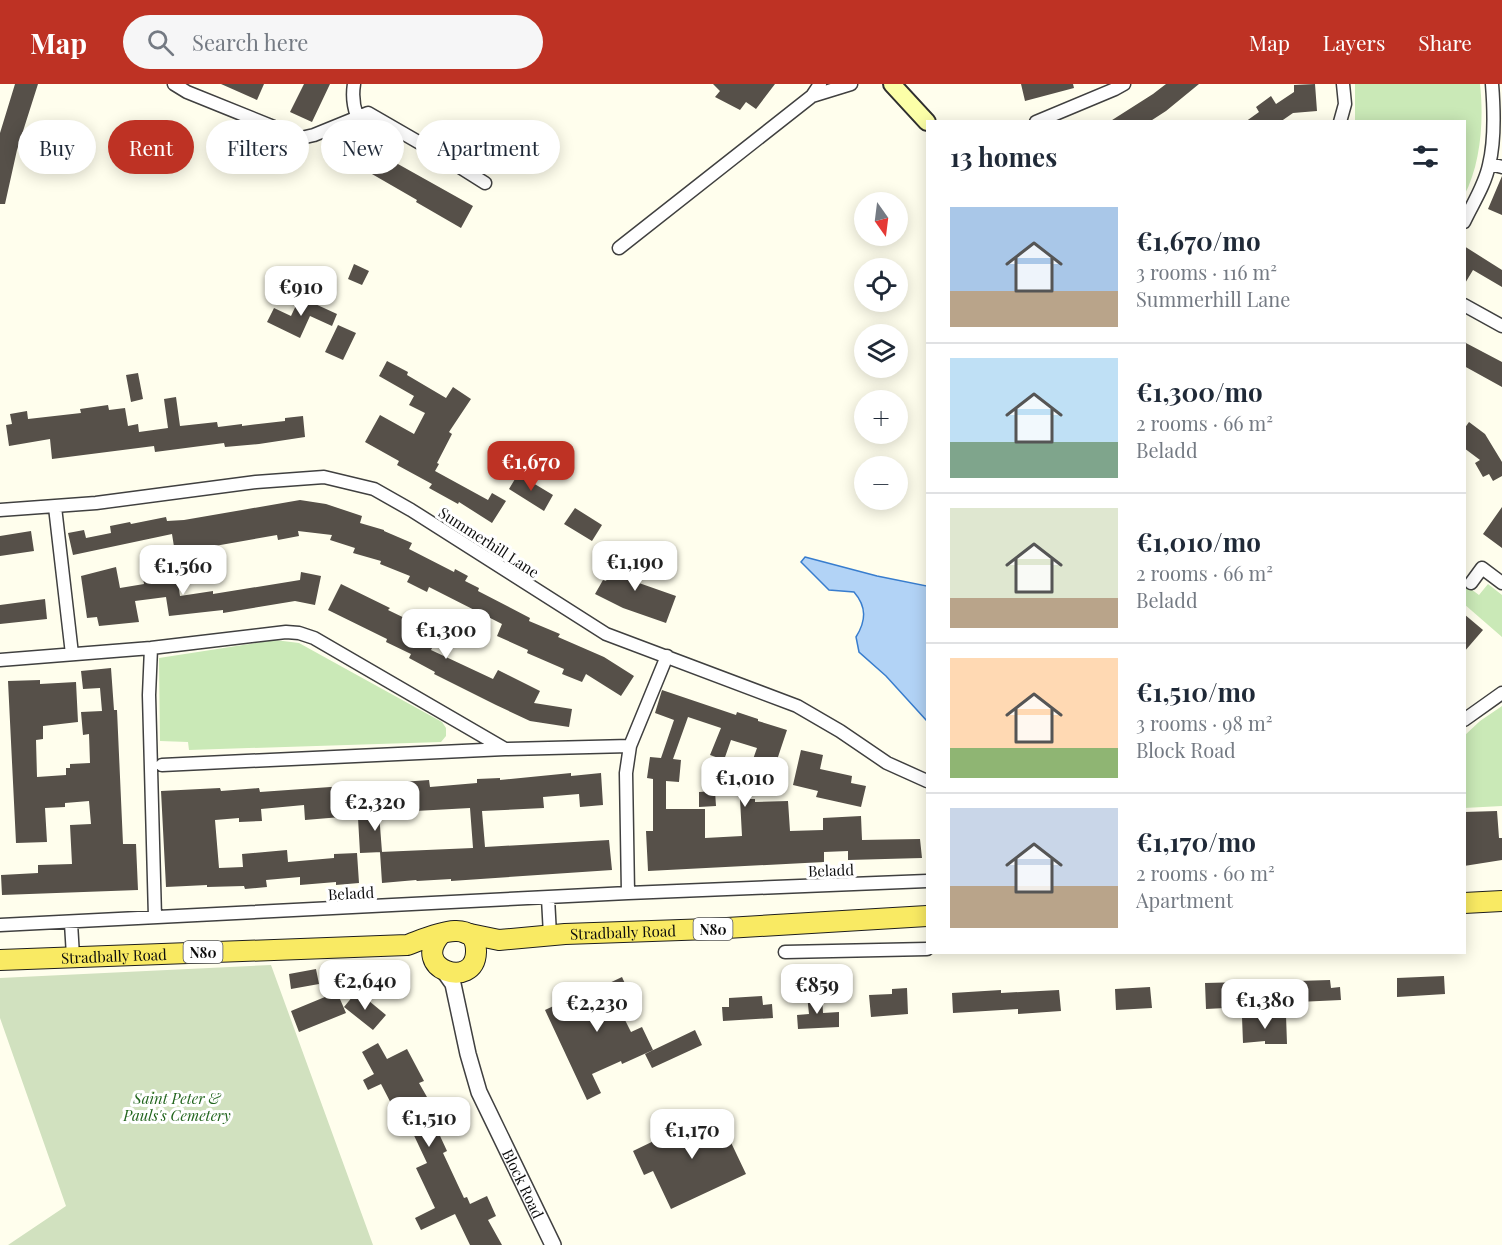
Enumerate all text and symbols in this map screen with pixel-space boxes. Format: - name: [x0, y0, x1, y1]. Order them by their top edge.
- search box: [123, 15, 543, 69]
- text: Map: [30, 24, 87, 61]
- icon: search: [144, 26, 177, 59]
- text: Search here: [192, 27, 308, 57]
- text: Map: [1249, 28, 1290, 56]
- text: Layers: [1323, 28, 1385, 56]
- text: Share: [1418, 28, 1472, 56]
- chip: Buy: [18, 120, 96, 174]
- chip: Rent: [108, 120, 194, 174]
- chip: Filters: [206, 120, 309, 174]
- chip: New: [321, 120, 404, 174]
- chip: Apartment: [416, 120, 560, 174]
- text: 13 homes: [950, 139, 1057, 174]
- icon: filters: [1409, 140, 1442, 173]
- north arrow: [854, 192, 908, 246]
- map controls: [854, 192, 908, 510]
- text: €1,670/mo: [1136, 223, 1261, 258]
- icon: home: [998, 231, 1070, 303]
- button: locate: [854, 258, 908, 312]
- text: 3 rooms · 116 m²: [1136, 258, 1277, 285]
- pin: €910: [265, 266, 337, 317]
- text: €910: [279, 272, 323, 299]
- text: Summerhill Lane: [1136, 285, 1290, 312]
- button: layers: [854, 324, 908, 378]
- text: €1,300/mo: [1136, 374, 1263, 409]
- icon: home: [998, 382, 1070, 454]
- button: +: [854, 390, 908, 444]
- text: 2 rooms · 66 m²: [1136, 409, 1273, 436]
- text: Beladd: [1136, 436, 1198, 463]
- pin: €1,670: [482, 441, 580, 492]
- text: €1,670: [501, 447, 561, 474]
- button: −: [854, 456, 908, 510]
- street label: Summerhill Lane: [435, 502, 543, 582]
- text: €1,010/mo: [1136, 524, 1261, 559]
- icon: home: [998, 532, 1070, 604]
- pin: €1,190: [586, 541, 684, 592]
- pin: €1,560: [134, 545, 232, 596]
- text: €1,190: [606, 547, 664, 574]
- text: €1,560: [154, 551, 212, 578]
- text: 2 rooms · 66 m²: [1136, 559, 1273, 586]
- text: Beladd: [1136, 586, 1198, 613]
- pin: €1,300: [397, 609, 495, 660]
- text: €1,300: [416, 615, 476, 642]
- text: €1,510/mo: [1136, 674, 1256, 709]
- icon: home: [998, 682, 1070, 754]
- text: 3 rooms · 98 m²: [1136, 709, 1272, 736]
- text: Block Road: [1136, 736, 1236, 763]
- pin: €1,010: [696, 757, 794, 808]
- text: €1,010: [715, 763, 775, 790]
- pin: €2,320: [326, 781, 424, 832]
- text: €2,320: [344, 787, 406, 814]
- text: €1,170/mo: [1136, 824, 1256, 859]
- icon: home: [998, 832, 1070, 904]
- street label: Beladd: [808, 859, 855, 881]
- text: 2 rooms · 60 m²: [1136, 859, 1275, 886]
- street label: Beladd: [327, 882, 375, 904]
- text: Apartment: [1136, 886, 1233, 913]
- road number: N80: [694, 918, 732, 940]
- street label: Stradbally Road: [570, 920, 677, 944]
- road number: N80: [184, 941, 222, 963]
- street label: Stradbally Road: [61, 944, 168, 968]
- pin: €2,640: [316, 960, 414, 1011]
- pin: €859: [781, 964, 853, 1015]
- text: €2,640: [333, 966, 397, 993]
- text: €859: [795, 970, 839, 997]
- pin: €1,380: [1216, 979, 1314, 1030]
- pin: €2,230: [548, 982, 646, 1033]
- text: €1,380: [1235, 985, 1295, 1012]
- text: €2,230: [566, 988, 628, 1015]
- park label: Saint Peter & Pauls's Cemetery: [122, 1088, 231, 1125]
- pin: €1,510: [380, 1097, 478, 1148]
- text: €1,510: [401, 1103, 457, 1130]
- pin: €1,170: [643, 1109, 741, 1160]
- text: €1,170: [664, 1115, 720, 1142]
- street label: Block Road: [498, 1145, 549, 1222]

